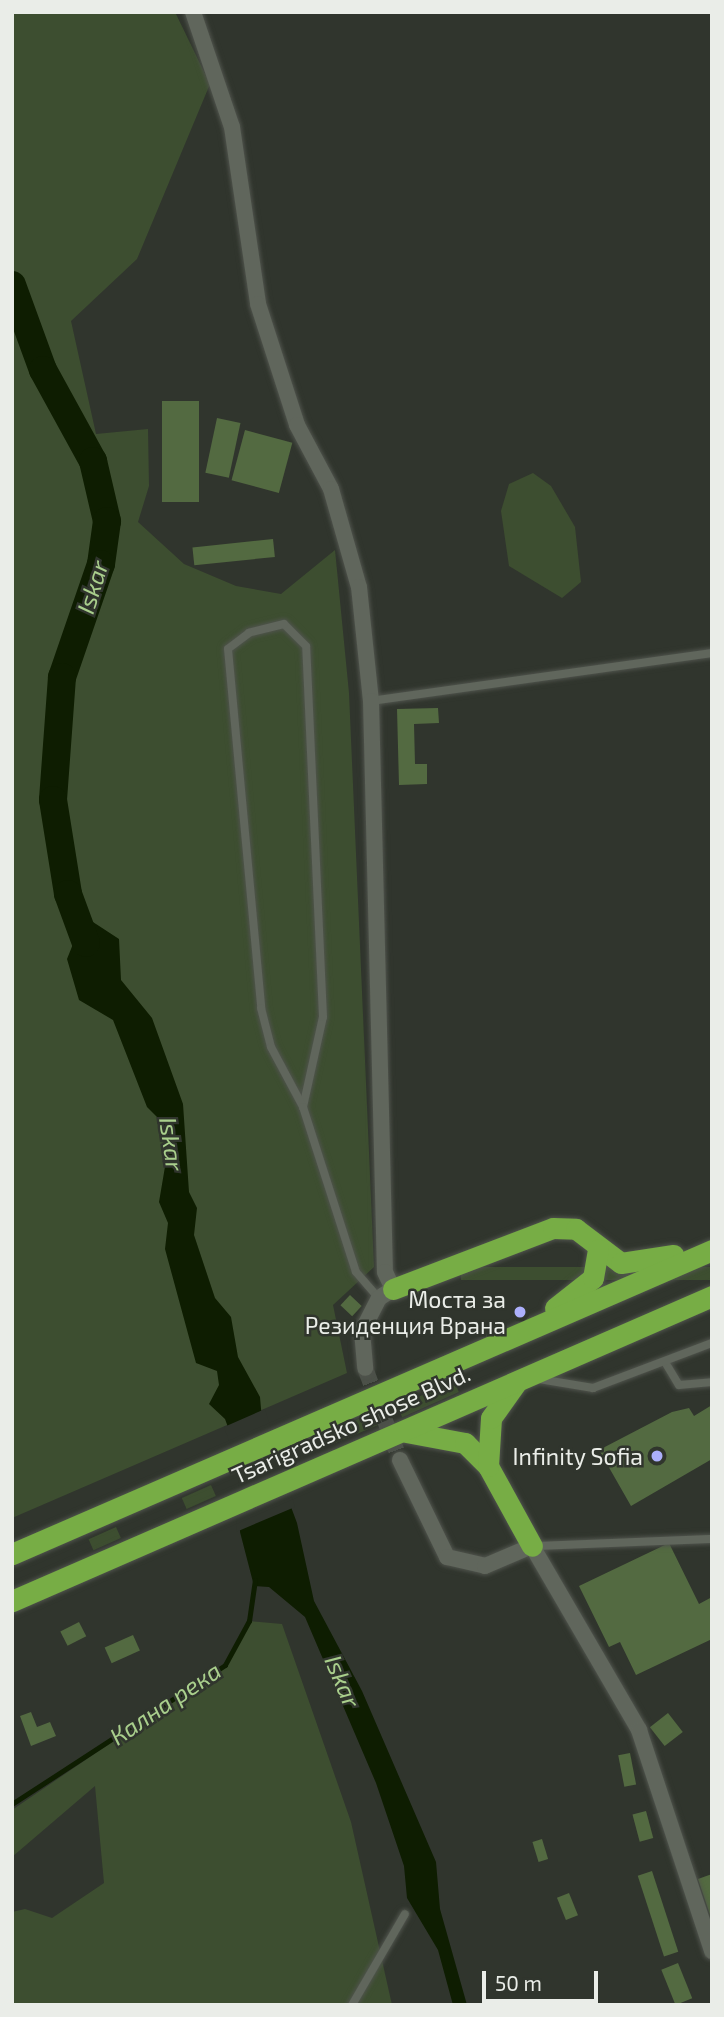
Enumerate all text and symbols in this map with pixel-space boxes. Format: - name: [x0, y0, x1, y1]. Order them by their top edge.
- water label: Iskar: [70, 557, 114, 617]
- water label: Iskar: [154, 1115, 190, 1173]
- place label: Моста за Резиденция Врана: [305, 1285, 506, 1339]
- marker: Моста за Резиденция Врана: [512, 1304, 528, 1320]
- street label: Tsarigradsko shose Blvd.: [228, 1359, 474, 1489]
- place label: Infinity Sofia: [512, 1442, 643, 1470]
- marker: Infinity Sofia: [649, 1448, 665, 1464]
- water label: Iskar: [319, 1650, 367, 1712]
- water label: Кална река: [104, 1655, 226, 1751]
- scale bar: [486, 1958, 602, 2002]
- text: 50 m: [495, 1970, 542, 1995]

